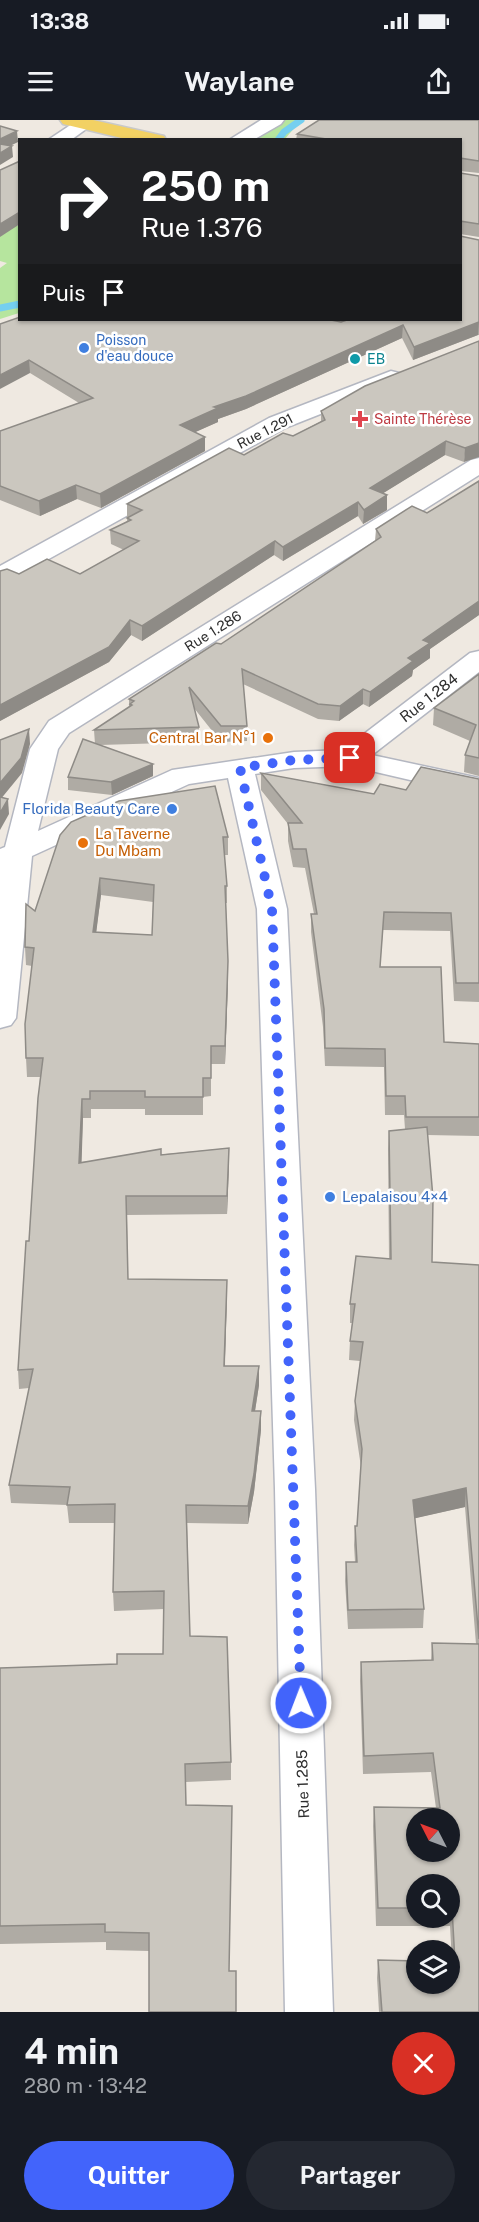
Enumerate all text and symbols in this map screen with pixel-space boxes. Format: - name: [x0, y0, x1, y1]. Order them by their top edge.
- text: 13:38: [30, 8, 89, 34]
- icon: menu: [24, 65, 57, 98]
- text: Waylane: [184, 65, 295, 97]
- icon: share: [422, 65, 455, 98]
- text: 250 m: [141, 161, 270, 210]
- icon: right: [42, 162, 120, 240]
- text: Rue 1.376: [141, 211, 262, 243]
- icon: arrive: [97, 276, 130, 309]
- text: Puis: [42, 280, 85, 306]
- place label: Poisson d'eau douce: [96, 332, 174, 364]
- marker: Poisson d'eau douce: [77, 341, 91, 355]
- place label: EB: [367, 351, 385, 367]
- marker: EB: [348, 352, 362, 366]
- street label: Rue 1.291: [234, 410, 296, 452]
- marker: Sainte Thérèse: [351, 410, 369, 428]
- place label: Sainte Thérèse: [374, 411, 472, 427]
- street label: Rue 1.286: [182, 607, 245, 655]
- street label: Rue 1.284: [396, 670, 461, 725]
- place label: Central Bar N°1: [149, 729, 256, 746]
- marker: Central Bar N°1: [261, 731, 275, 745]
- pin: [324, 732, 375, 783]
- icon: arrive: [333, 741, 366, 774]
- place label: Florida Beauty Care: [22, 800, 160, 817]
- marker: Florida Beauty Care: [165, 802, 179, 816]
- place label: La Taverne Du Mbam: [95, 825, 170, 859]
- marker: La Taverne Du Mbam: [76, 836, 90, 850]
- place label: Lepalaisou 4×4: [342, 1188, 448, 1205]
- marker: Lepalaisou 4×4: [323, 1190, 337, 1204]
- position arrow: [269, 1671, 333, 1735]
- street label: Rue 1.285: [293, 1749, 312, 1819]
- north arrow: [406, 1808, 460, 1862]
- map controls: [406, 1808, 460, 1994]
- button: search: [406, 1874, 460, 1928]
- button: layers: [406, 1940, 460, 1994]
- text: 4 min: [24, 2030, 119, 2072]
- button: close: [392, 2032, 455, 2095]
- text: 280 m · 13:42: [24, 2074, 147, 2098]
- button: Quitter: [24, 2141, 234, 2210]
- button: Partager: [246, 2141, 455, 2210]

